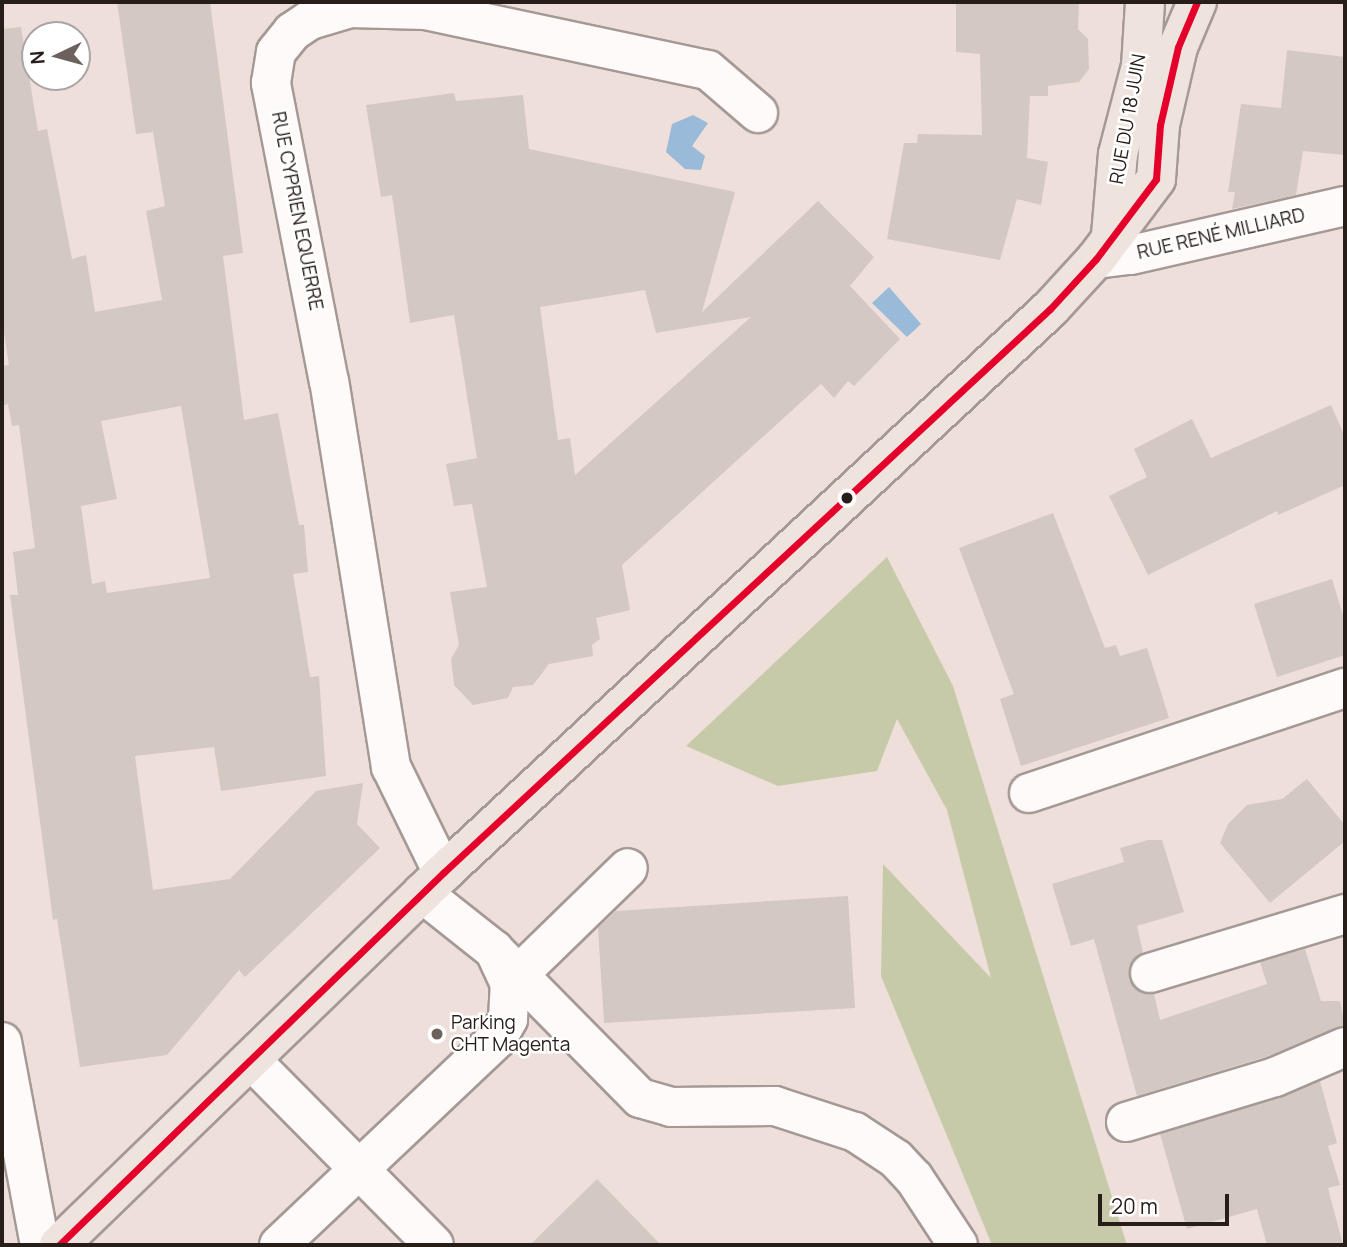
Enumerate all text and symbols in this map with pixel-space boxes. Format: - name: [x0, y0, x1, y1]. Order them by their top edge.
- north arrow: [21, 21, 91, 91]
- text: N: [24, 50, 51, 66]
- street label: RUE DU 18 JUIN: [1105, 52, 1151, 186]
- street label: RUE CYPRIEN EQUERRE: [267, 110, 327, 312]
- street label: RUE RENÉ MILLIARD: [1135, 204, 1307, 264]
- unlabelled marker: [840, 491, 854, 505]
- place label: Parking CHT Magenta: [451, 1012, 571, 1056]
- marker: Parking CHT Magenta: [429, 1026, 445, 1042]
- scale bar: [1102, 1180, 1233, 1224]
- text: 20 m: [1111, 1192, 1158, 1220]

